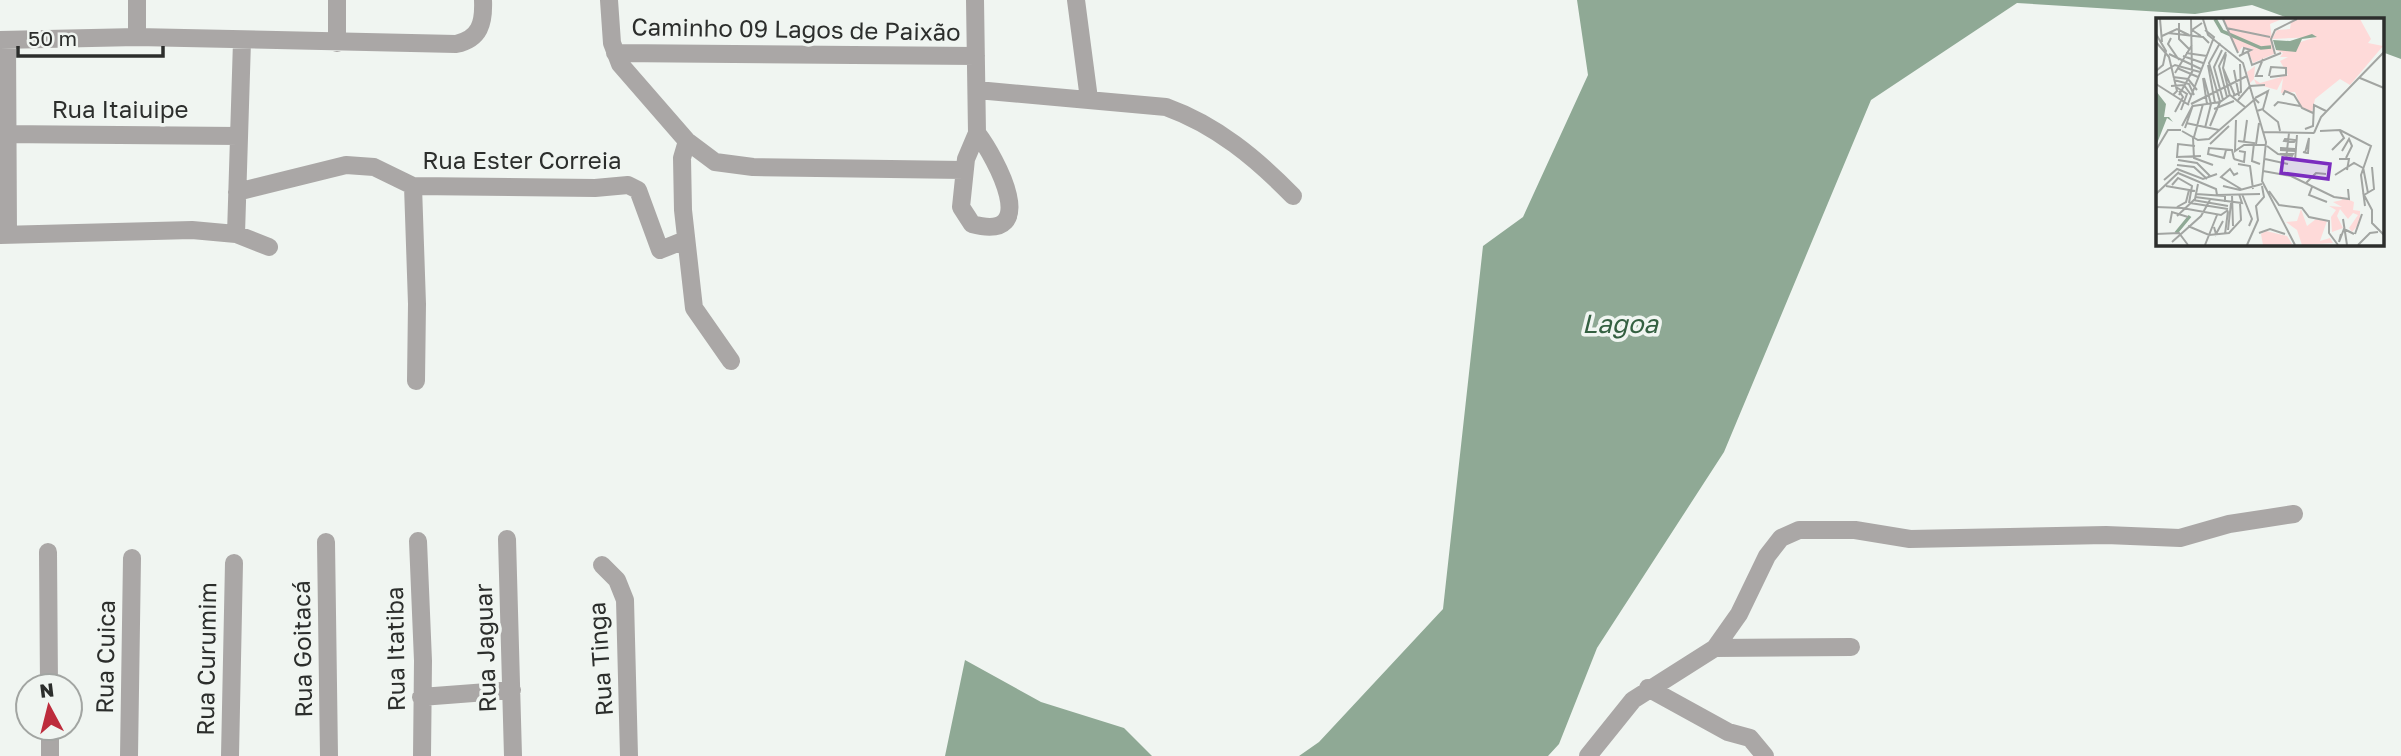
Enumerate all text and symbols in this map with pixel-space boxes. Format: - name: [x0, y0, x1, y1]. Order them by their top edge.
- street label: Caminho 09 Lagos de Paixão: [631, 11, 961, 46]
- scale bar: [18, 14, 163, 58]
- inset map: [2156, 18, 2384, 245]
- text: 50 m: [28, 25, 77, 51]
- street label: Rua Itaiuipe: [52, 94, 188, 123]
- street label: Rua Ester Correia: [422, 145, 622, 174]
- water label: Lagoa: [1582, 308, 1659, 339]
- street label: Rua Goitacá: [286, 580, 317, 718]
- street label: Rua Curumim: [190, 582, 221, 736]
- street label: Rua Jaguar: [468, 583, 501, 713]
- street label: Rua Itatiba: [379, 586, 410, 712]
- street label: Rua Cuica: [89, 600, 120, 714]
- street label: Rua Tinga: [581, 601, 618, 717]
- north arrow: [14, 672, 84, 742]
- text: N: [38, 677, 55, 702]

